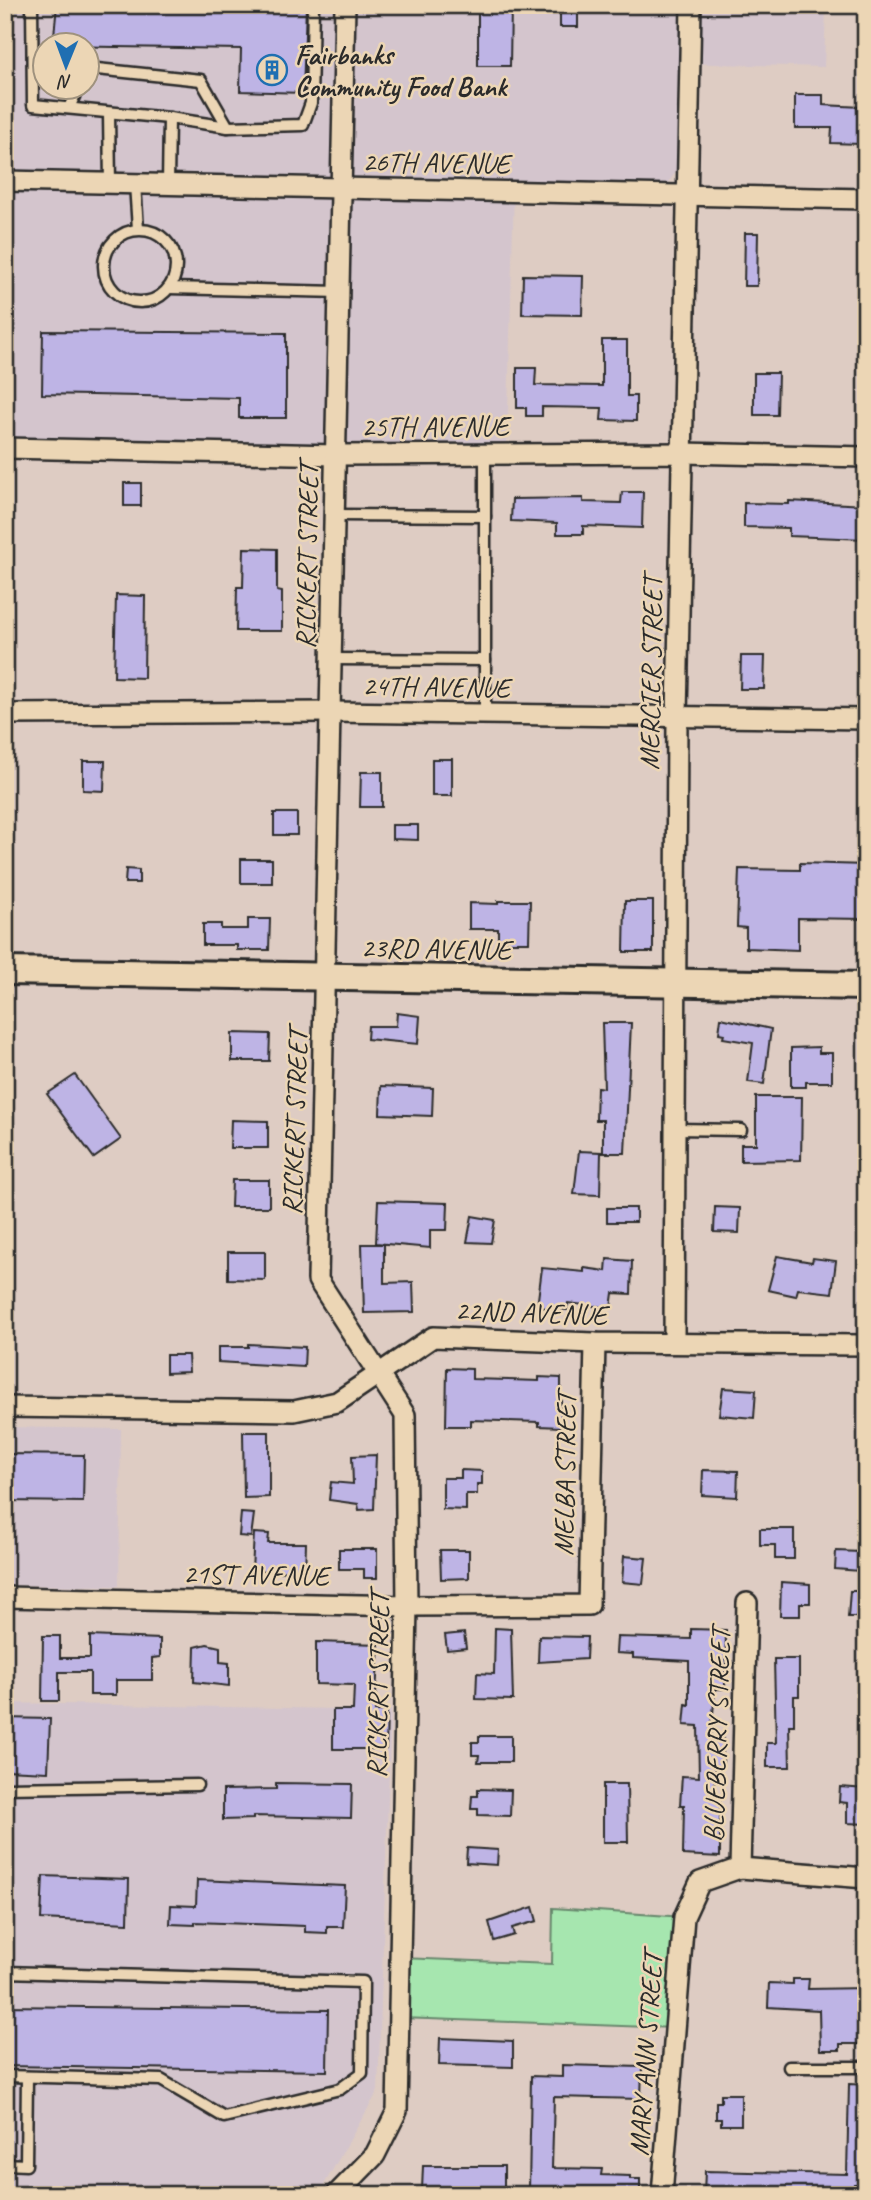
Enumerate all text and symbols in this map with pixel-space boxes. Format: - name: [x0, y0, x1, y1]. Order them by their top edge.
- north arrow: [32, 32, 102, 102]
- place label: Fairbanks Community Food Bank: [295, 37, 509, 105]
- building icon: Fairbanks Community Food Bank: [255, 53, 289, 87]
- text: N: [56, 70, 72, 94]
- street label: 26TH AVENUE: [362, 144, 513, 181]
- street label: 25TH AVENUE: [361, 409, 512, 444]
- street label: RICKERT STREET: [287, 456, 326, 649]
- street label: MERCIER STREET: [631, 569, 670, 770]
- street label: 24TH AVENUE: [362, 668, 513, 705]
- street label: 23RD AVENUE: [361, 930, 514, 967]
- street label: RICKERT STREET: [274, 1022, 315, 1215]
- street label: 22ND AVENUE: [455, 1292, 611, 1333]
- street label: MELBA STREET: [546, 1386, 584, 1556]
- street label: 21ST AVENUE: [183, 1556, 332, 1593]
- street label: RICKERT STREET: [358, 1585, 397, 1778]
- street label: BLUEBERRY STREET: [695, 1621, 738, 1842]
- street label: MARY ANN STREET: [621, 1944, 671, 2157]

